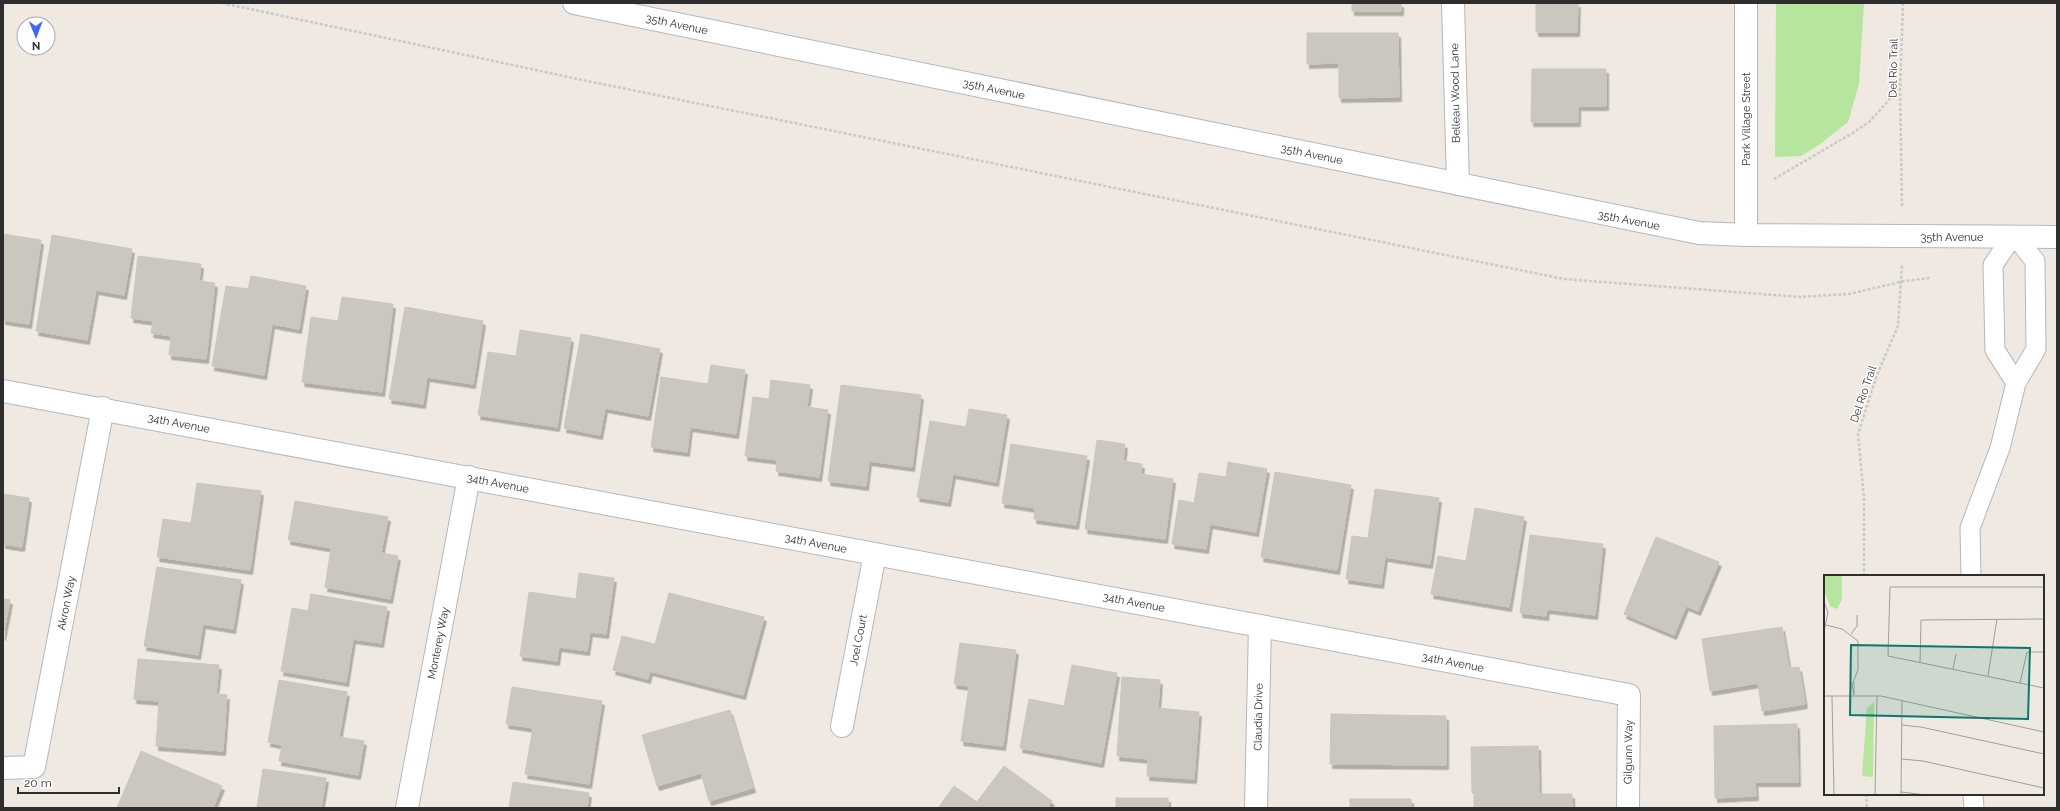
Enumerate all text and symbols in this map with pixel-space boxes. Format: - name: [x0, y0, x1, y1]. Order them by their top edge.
- street label: 35th Avenue: [645, 12, 710, 38]
- north arrow: [16, 16, 56, 56]
- street label: Del Rio Trail: [1886, 38, 1901, 98]
- text: N: [32, 39, 40, 52]
- street label: Belleau Wood Lane: [1448, 42, 1463, 143]
- street label: Park Village Street: [1740, 72, 1753, 166]
- street label: 35th Avenue: [962, 77, 1027, 103]
- street label: 35th Avenue: [1280, 142, 1345, 168]
- street label: 35th Avenue: [1597, 208, 1662, 233]
- street label: 35th Avenue: [1920, 231, 1984, 244]
- street label: Del Rio Trail: [1848, 364, 1879, 424]
- street label: 34th Avenue: [147, 411, 212, 436]
- street label: 34th Avenue: [466, 471, 531, 496]
- street label: 34th Avenue: [784, 531, 849, 556]
- street label: Akron Way: [55, 575, 78, 631]
- inset map: [1824, 575, 2044, 795]
- street label: 34th Avenue: [1102, 590, 1167, 615]
- street label: Monterey Way: [425, 606, 452, 680]
- street label: Joel Court: [847, 613, 870, 667]
- street label: 34th Avenue: [1421, 650, 1486, 675]
- street label: Claudia Drive: [1251, 683, 1266, 751]
- street label: Gilgunn Way: [1621, 720, 1636, 784]
- scale bar: [18, 769, 119, 795]
- text: 20 m: [24, 776, 52, 790]

